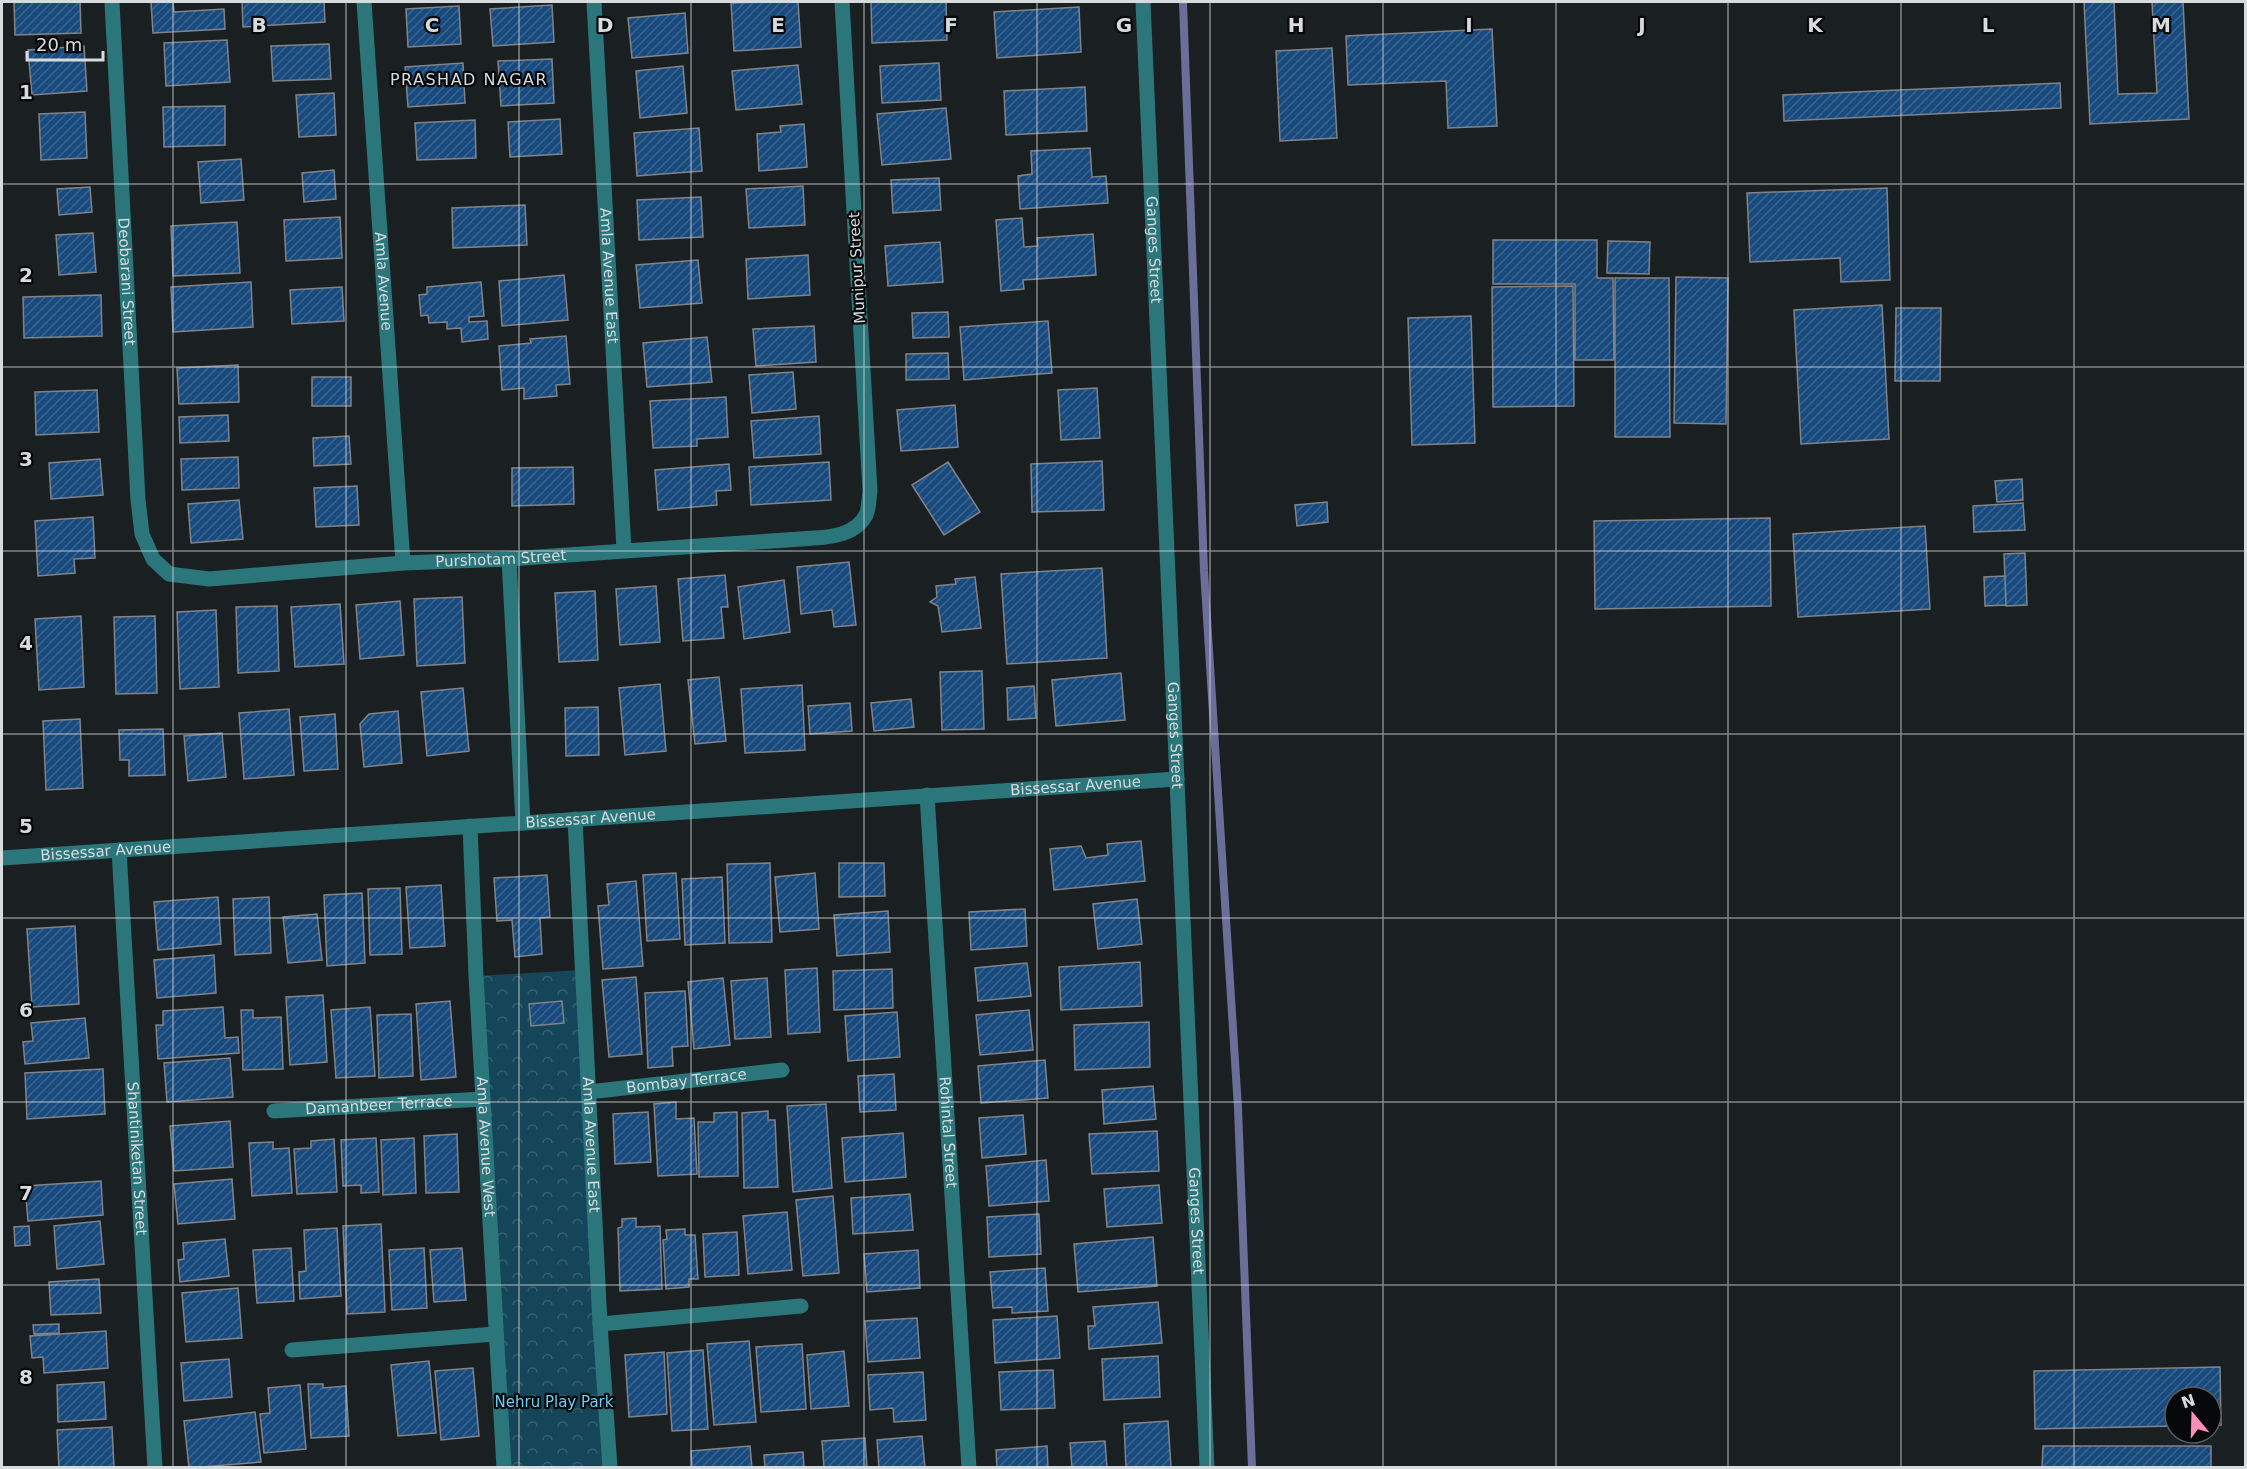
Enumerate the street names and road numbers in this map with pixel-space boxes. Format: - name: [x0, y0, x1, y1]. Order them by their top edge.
- street label: Ganges Street: [1142, 196, 1165, 304]
- street label: Amla Avenue East: [596, 207, 622, 344]
- street label: Munipur Street: [845, 212, 869, 324]
- street label: Deobarani Street: [114, 217, 139, 346]
- street label: Amla Avenue: [371, 231, 396, 331]
- street label: Purshotam Street: [435, 546, 567, 571]
- street label: Ganges Street: [1164, 681, 1186, 789]
- street label: Bissessar Avenue: [1010, 772, 1142, 799]
- street label: Bissessar Avenue: [525, 805, 657, 832]
- street label: Bissessar Avenue: [40, 838, 172, 864]
- street label: Bombay Terrace: [625, 1065, 748, 1097]
- street label: Amla Avenue West: [473, 1076, 499, 1217]
- street label: Amla Avenue East: [579, 1076, 603, 1213]
- street label: Rohintal Street: [936, 1076, 961, 1189]
- street label: Shantiniketan Street: [124, 1081, 150, 1236]
- street label: Damanbeer Terrace: [305, 1092, 453, 1118]
- street label: Ganges Street: [1185, 1167, 1208, 1275]

